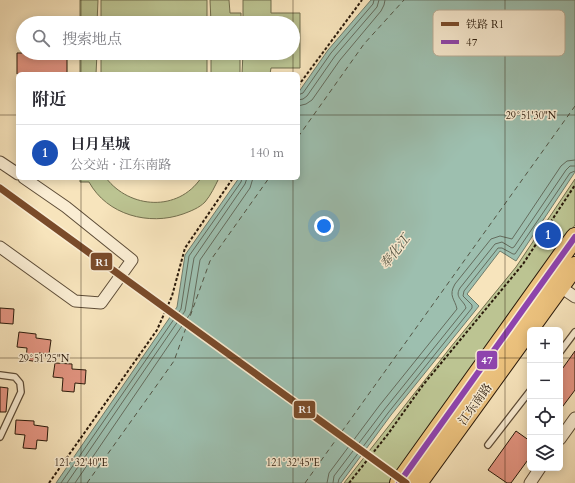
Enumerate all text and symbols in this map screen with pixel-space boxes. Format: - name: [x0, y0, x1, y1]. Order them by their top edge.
- legend: [433, 10, 565, 56]
- search box: [16, 16, 300, 60]
- text: 铁路 R1: [466, 17, 504, 32]
- icon: search: [30, 27, 52, 49]
- text: 搜索地点: [62, 29, 122, 49]
- text: 47: [466, 35, 478, 50]
- text: 附近: [32, 88, 66, 111]
- text: 29°51'30"N: [506, 109, 557, 123]
- text: 日月星城: [70, 134, 130, 154]
- text: 1: [42, 144, 48, 162]
- text: 140 m: [250, 144, 284, 162]
- text: 公交站 · 江东南路: [70, 156, 171, 174]
- your location: [314, 216, 334, 236]
- pin: 1: [535, 220, 561, 250]
- water label: 奉化江: [376, 230, 415, 273]
- line badge: R1: [90, 252, 113, 271]
- text: R1: [95, 255, 109, 270]
- map controls: [527, 327, 563, 471]
- button: +: [527, 327, 563, 363]
- line badge: 47: [476, 350, 498, 370]
- text: 29°51'25"N: [19, 352, 70, 366]
- text: 47: [481, 353, 493, 368]
- button: −: [527, 363, 563, 399]
- street label: 江东南路: [454, 380, 496, 428]
- button: locate: [527, 399, 563, 435]
- line badge: R1: [293, 400, 316, 419]
- text: R1: [298, 402, 312, 417]
- button: layers: [527, 435, 563, 471]
- text: 121°32'40"E: [54, 456, 108, 470]
- text: 121°32'45"E: [266, 456, 320, 470]

